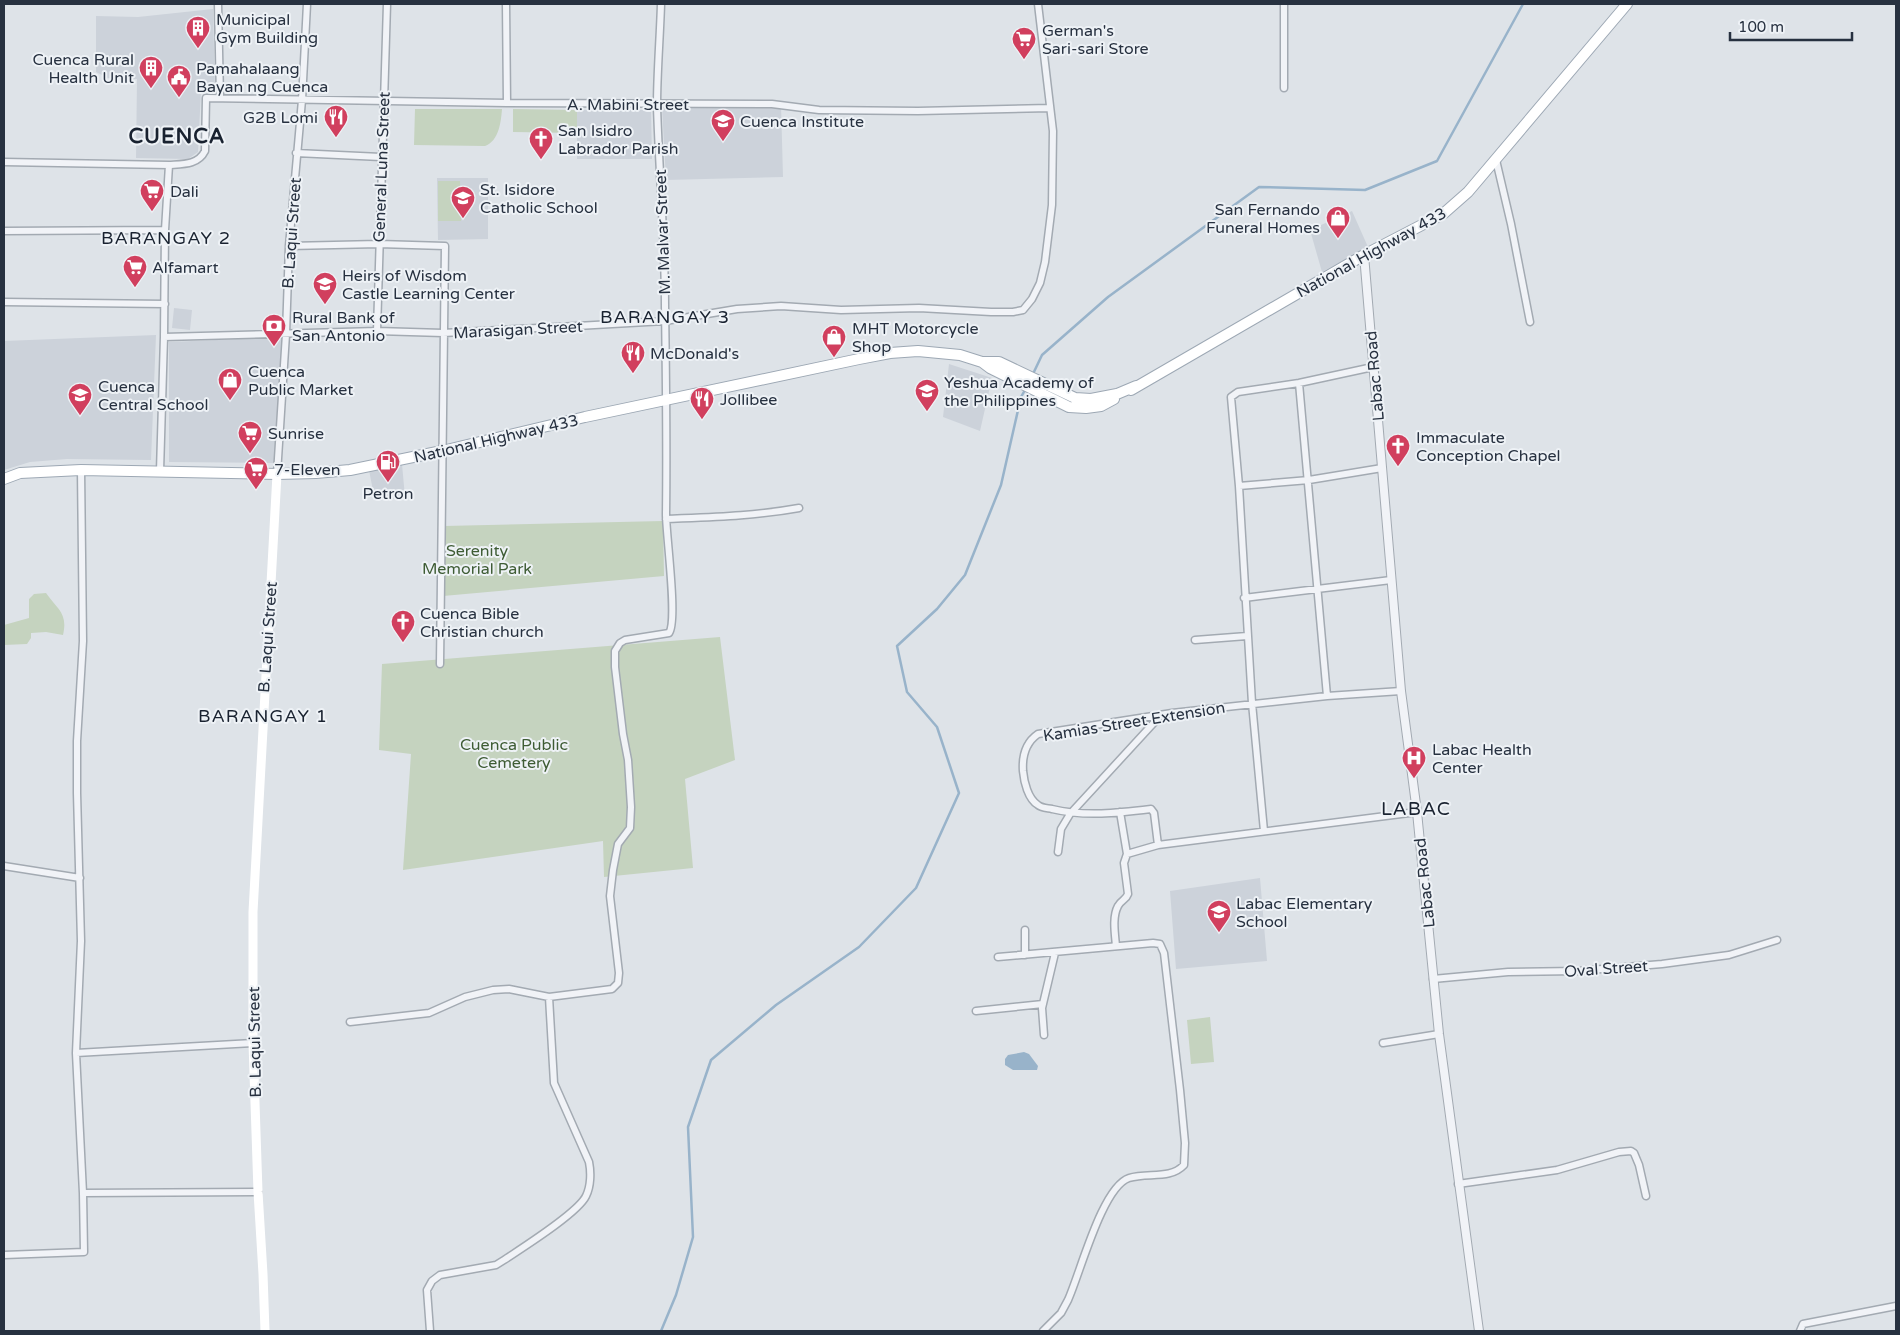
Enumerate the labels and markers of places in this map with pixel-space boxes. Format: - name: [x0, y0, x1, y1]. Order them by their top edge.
- place label: Municipal Gym Building: [216, 10, 318, 48]
- building icon: Municipal Gym Building: [185, 15, 211, 49]
- place label: German's Sari-sari Store: [1042, 21, 1149, 59]
- supermarket icon: German's Sari-sari Store: [1011, 26, 1037, 60]
- place label: Cuenca Rural Health Unit: [33, 50, 134, 88]
- building icon: Cuenca Rural Health Unit: [138, 55, 164, 89]
- place label: Pamahalaang Bayan ng Cuenca: [196, 59, 328, 97]
- public building icon: Pamahalaang Bayan ng Cuenca: [166, 64, 192, 98]
- restaurant icon: G2B Lomi: [323, 104, 349, 138]
- place label: G2B Lomi: [243, 108, 318, 128]
- school or university icon: Cuenca Institute: [710, 108, 736, 142]
- place label: Cuenca Institute: [740, 112, 864, 132]
- place label: San Isidro Labrador Parish: [558, 121, 678, 159]
- church icon: San Isidro Labrador Parish: [528, 126, 554, 160]
- supermarket icon: Dali: [139, 178, 165, 212]
- place label: St. Isidore Catholic School: [480, 180, 598, 218]
- place label: Dali: [170, 182, 199, 202]
- school or university icon: St. Isidore Catholic School: [450, 185, 476, 219]
- place label: San Fernando Funeral Homes: [1206, 200, 1320, 238]
- shop icon: San Fernando Funeral Homes: [1325, 205, 1351, 239]
- supermarket icon: Alfamart: [122, 254, 148, 288]
- place label: Alfamart: [152, 258, 219, 278]
- place label: Heirs of Wisdom Castle Learning Center: [342, 266, 516, 304]
- school or university icon: Heirs of Wisdom Castle Learning Center: [312, 271, 338, 305]
- place label: Rural Bank of San Antonio: [292, 308, 396, 346]
- bank icon: Rural Bank of San Antonio: [261, 313, 287, 347]
- place label: MHT Motorcycle Shop: [852, 319, 979, 357]
- shop icon: MHT Motorcycle Shop: [821, 324, 847, 358]
- restaurant icon: McDonald's: [620, 340, 646, 374]
- place label: McDonald's: [650, 344, 739, 364]
- place label: Cuenca Public Market: [248, 362, 353, 400]
- shop icon: Cuenca Public Market: [217, 367, 243, 401]
- place label: Yeshua Academy of the Philippines: [944, 373, 1095, 411]
- place label: Cuenca Central School: [98, 377, 208, 415]
- school or university icon: Yeshua Academy of the Philippines: [914, 378, 940, 412]
- school or university icon: Cuenca Central School: [67, 382, 93, 416]
- restaurant icon: Jollibee: [689, 386, 715, 420]
- place label: Jollibee: [720, 390, 777, 410]
- supermarket icon: Sunrise: [237, 420, 263, 454]
- place label: Sunrise: [268, 424, 324, 444]
- place label: Immaculate Conception Chapel: [1416, 428, 1561, 466]
- church icon: Immaculate Conception Chapel: [1385, 433, 1411, 467]
- fuel station icon: Petron: [375, 449, 401, 483]
- supermarket icon: 7-Eleven: [243, 456, 269, 490]
- place label: 7-Eleven: [274, 460, 341, 480]
- place label: Petron: [362, 484, 414, 504]
- place label: Cuenca Bible Christian church: [420, 604, 544, 642]
- church icon: Cuenca Bible Christian church: [390, 609, 416, 643]
- place label: Labac Health Center: [1432, 740, 1532, 778]
- hospital icon: Labac Health Center: [1401, 745, 1427, 779]
- place label: Labac Elementary School: [1236, 894, 1373, 932]
- school or university icon: Labac Elementary School: [1206, 899, 1232, 933]

